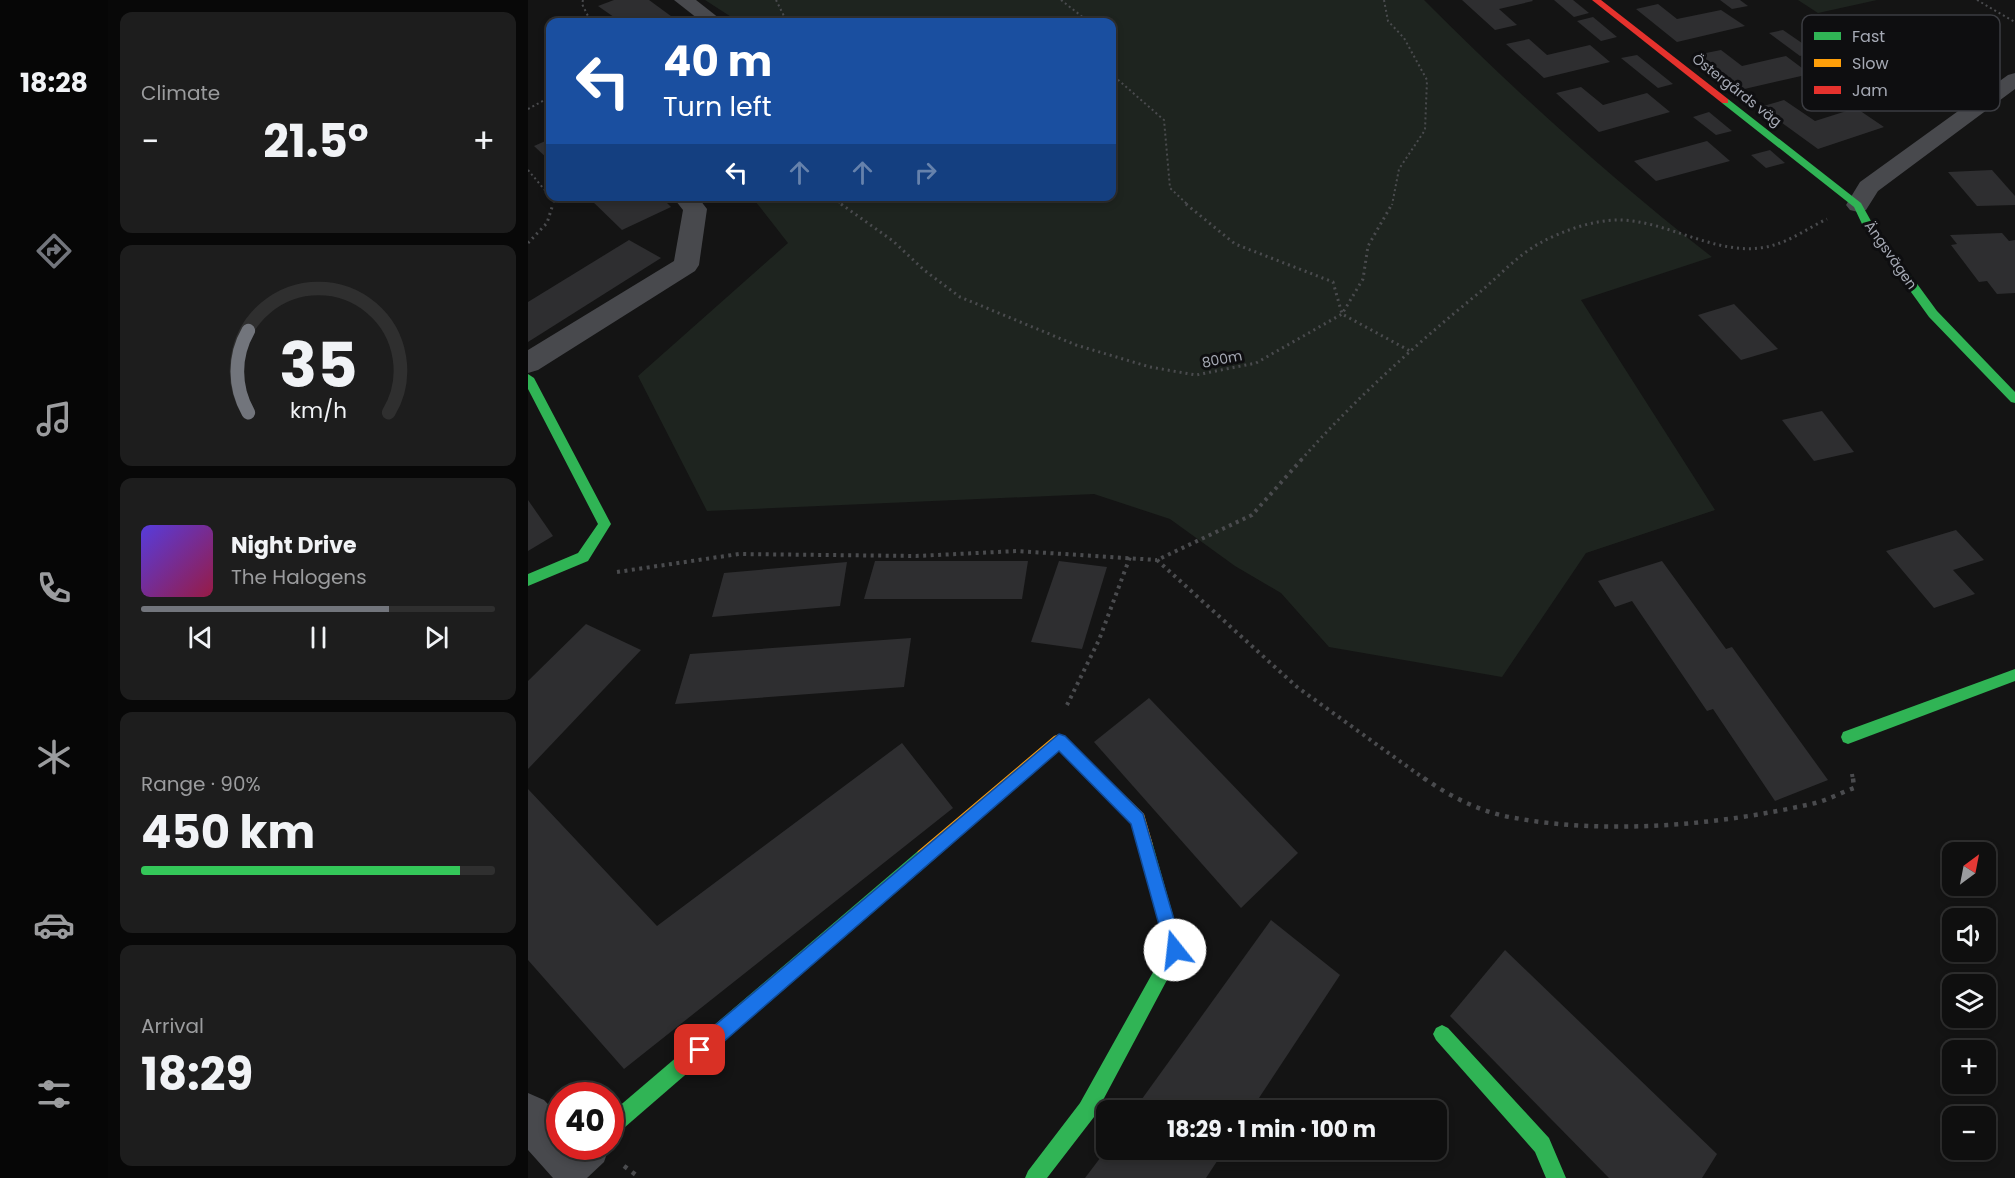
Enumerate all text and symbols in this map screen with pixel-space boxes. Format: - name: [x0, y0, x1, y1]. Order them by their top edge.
- legend: [1802, 15, 2000, 111]
- text: Fast: [1852, 25, 1885, 48]
- text: 40 m: [663, 32, 772, 91]
- icon: left: [564, 42, 642, 120]
- street label: Östergårds väg: [1688, 49, 1786, 131]
- text: Slow: [1852, 52, 1889, 75]
- text: 18:28: [20, 64, 88, 101]
- text: Climate: [141, 79, 220, 107]
- text: Jam: [1852, 79, 1888, 102]
- text: Turn left: [663, 88, 772, 125]
- text: 21.5°: [263, 110, 369, 173]
- text: −: [141, 118, 159, 165]
- text: +: [472, 118, 495, 165]
- icon: left: [720, 156, 753, 189]
- icon: ahead: [783, 156, 816, 189]
- icon: ahead: [846, 156, 879, 189]
- icon: right: [909, 156, 942, 189]
- street label: Ängsvägen: [1860, 217, 1922, 293]
- icon: directions: [33, 230, 75, 272]
- text: 35: [279, 321, 357, 409]
- street label: 800m: [1200, 345, 1244, 373]
- text: km/h: [289, 395, 347, 426]
- icon: music: [33, 398, 75, 440]
- text: Night Drive: [231, 530, 357, 561]
- text: The Halogens: [231, 563, 367, 591]
- icon: phone: [33, 567, 75, 609]
- icon: previous: [184, 621, 217, 654]
- icon: pause: [302, 621, 335, 654]
- icon: next: [420, 621, 453, 654]
- icon: climate: [33, 736, 75, 778]
- text: Range · 90%: [141, 770, 261, 798]
- text: 450 km: [141, 801, 315, 864]
- north arrow: [1942, 842, 1996, 896]
- map controls: [1942, 842, 1996, 1160]
- icon: car: [33, 904, 75, 946]
- button: sound: [1942, 908, 1996, 962]
- position arrow: [1143, 918, 1207, 982]
- button: layers: [1942, 974, 1996, 1028]
- text: Arrival: [141, 1012, 204, 1040]
- pin: [674, 1024, 725, 1075]
- icon: arrive: [683, 1033, 716, 1066]
- button: +: [1942, 1040, 1996, 1094]
- text: 18:29: [141, 1043, 253, 1106]
- icon: filters: [33, 1073, 75, 1115]
- speed limit sign: 40: [546, 1082, 624, 1160]
- button: −: [1942, 1106, 1996, 1160]
- text: 18:29 · 1 min · 100 m: [1167, 1114, 1376, 1145]

